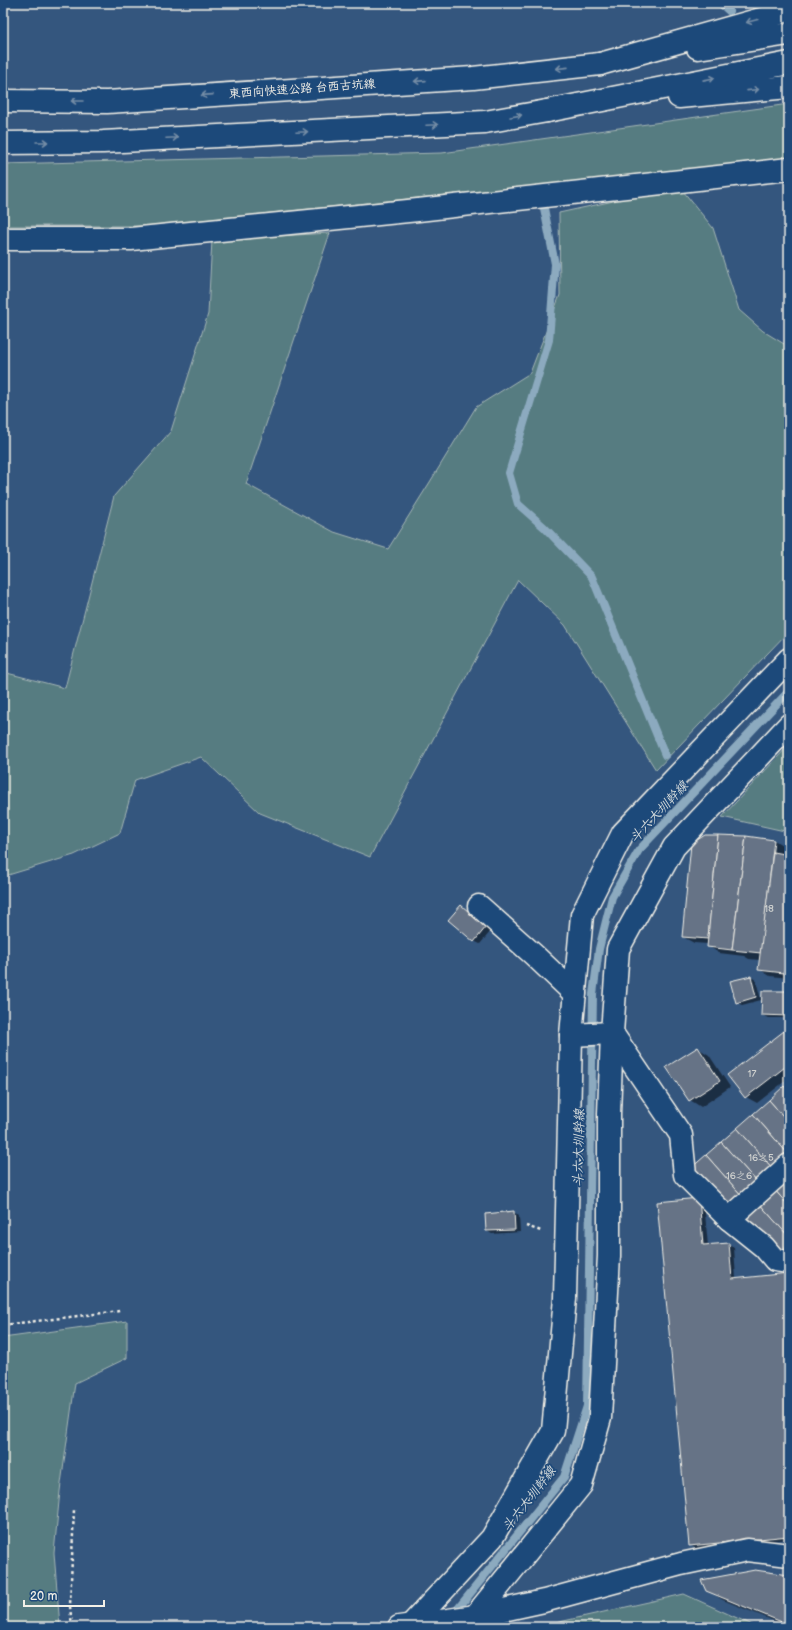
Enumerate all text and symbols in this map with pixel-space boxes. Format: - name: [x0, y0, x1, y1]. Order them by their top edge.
- one-way arrow: [746, 18, 759, 25]
- one-way arrow: [556, 64, 569, 72]
- one-way arrow: [702, 75, 715, 83]
- street label: 東西向快速公路 台西古坑線: [228, 76, 376, 102]
- one-way arrow: [414, 78, 427, 85]
- one-way arrow: [746, 87, 759, 94]
- one-way arrow: [201, 92, 214, 99]
- one-way arrow: [71, 97, 84, 105]
- one-way arrow: [509, 112, 522, 120]
- one-way arrow: [425, 121, 438, 128]
- one-way arrow: [295, 128, 308, 135]
- one-way arrow: [165, 135, 178, 142]
- one-way arrow: [35, 139, 48, 146]
- water label: 斗六大圳幹線: [627, 777, 692, 846]
- house number: 18: [764, 903, 774, 915]
- house number: 17: [748, 1068, 756, 1080]
- water label: 斗六大圳幹線: [570, 1108, 588, 1187]
- house number: 16之5: [748, 1152, 774, 1164]
- house number: 16之6: [726, 1170, 752, 1182]
- water label: 斗六大圳幹線: [499, 1463, 560, 1535]
- scale bar: [24, 1582, 104, 1608]
- text: 20 m: [30, 1589, 57, 1604]

